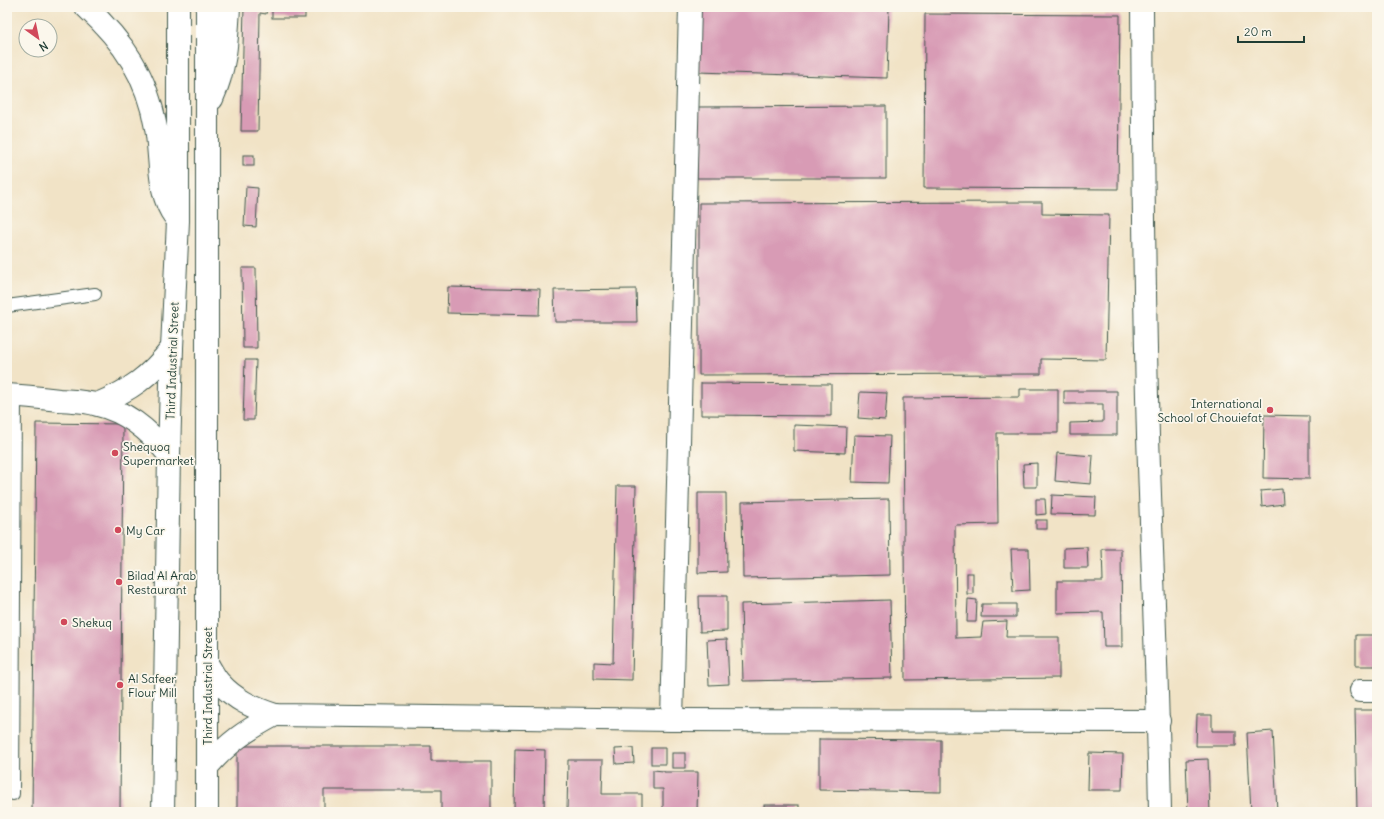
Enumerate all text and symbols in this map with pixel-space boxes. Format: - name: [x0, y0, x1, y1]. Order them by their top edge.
- north arrow: [18, 18, 58, 58]
- scale bar: [1238, 18, 1304, 44]
- text: 20 m: [1244, 24, 1272, 39]
- text: N: [36, 38, 50, 54]
- street label: Third Industrial Street: [162, 302, 182, 420]
- place label: International School of Chouiefat: [1157, 396, 1262, 425]
- marker: International School of Chouiefat: [1265, 405, 1275, 415]
- place label: Shequoq Supermarket: [123, 439, 194, 468]
- marker: Shequoq Supermarket: [110, 448, 120, 458]
- place label: My Car: [126, 523, 165, 538]
- marker: My Car: [113, 525, 123, 535]
- place label: Bilad Al Arab Restaurant: [127, 568, 197, 597]
- marker: Bilad Al Arab Restaurant: [114, 577, 124, 587]
- place label: Shekuq: [72, 615, 112, 630]
- marker: Shekuq: [59, 617, 69, 627]
- street label: Third Industrial Street: [200, 627, 215, 745]
- place label: Al Safeer Flour Mill: [128, 671, 177, 700]
- marker: Al Safeer Flour Mill: [115, 680, 125, 690]

